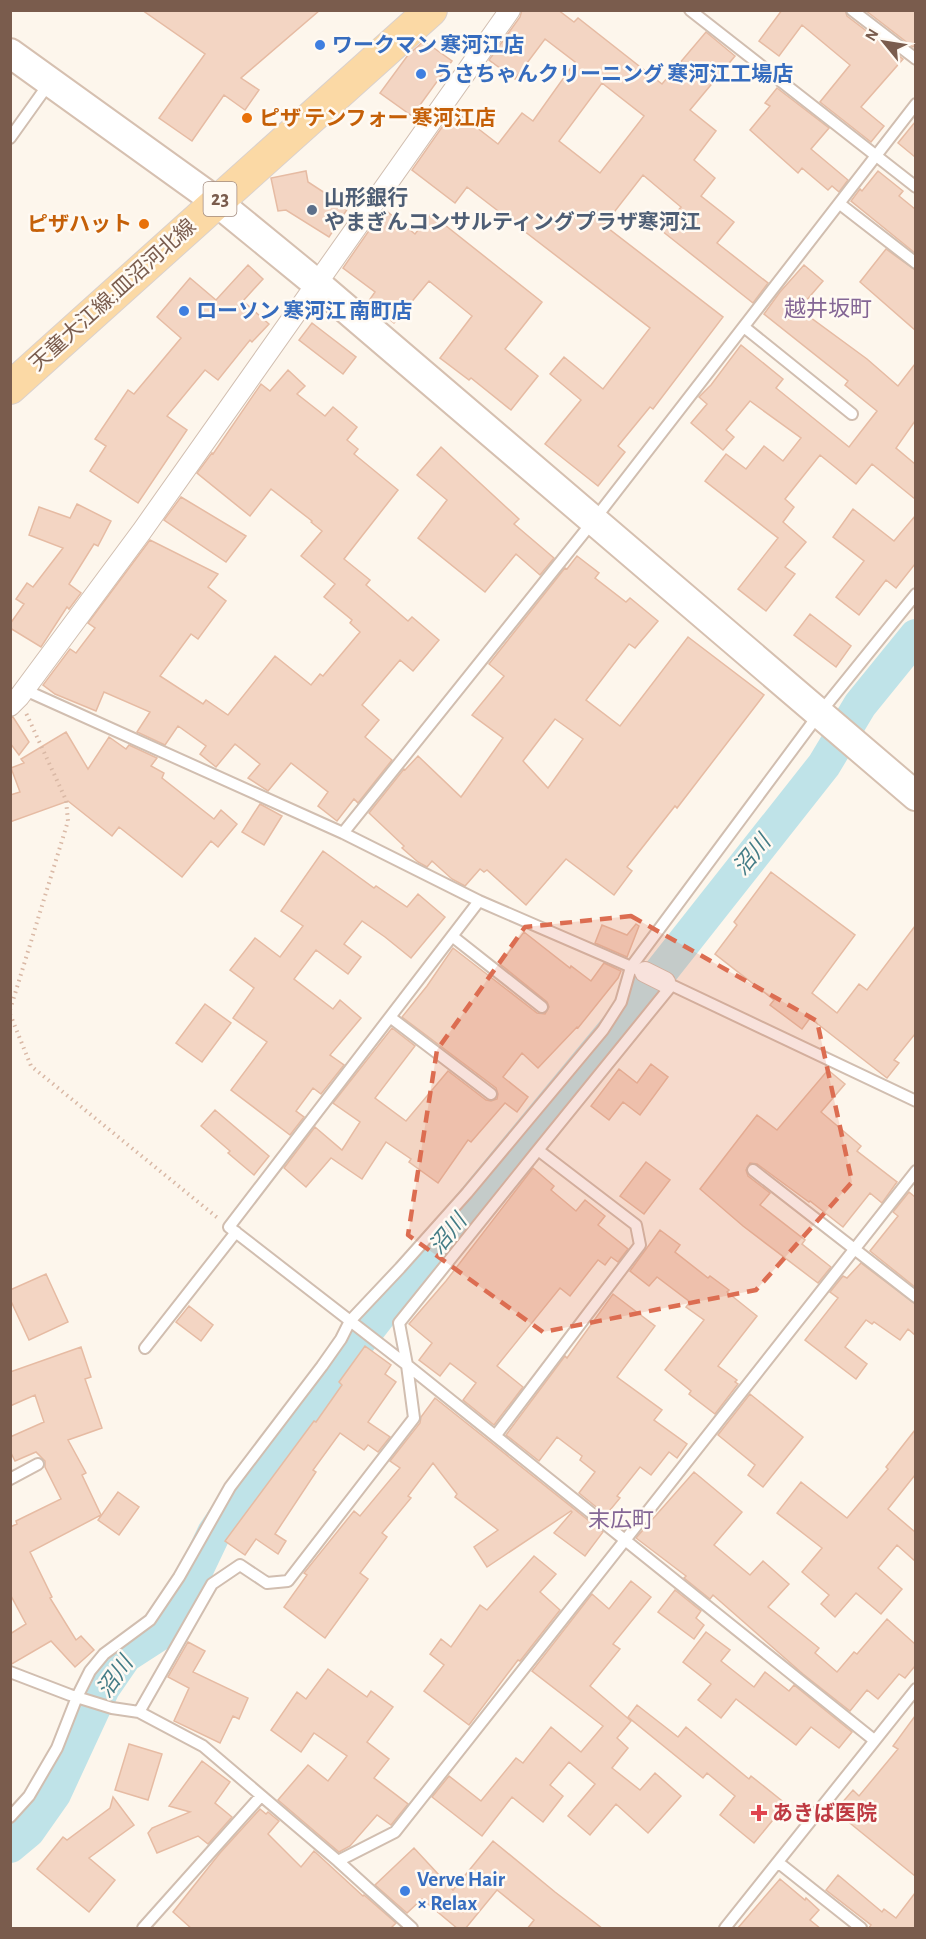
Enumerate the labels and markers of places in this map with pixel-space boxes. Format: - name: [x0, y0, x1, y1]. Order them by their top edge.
- place label: ワークマン 寒河江店: [332, 34, 524, 56]
- marker: ワークマン 寒河江店: [313, 38, 327, 52]
- place label: うさちゃんクリーニング 寒河江工場店: [433, 63, 793, 85]
- marker: うさちゃんクリーニング 寒河江工場店: [414, 67, 428, 81]
- place label: ピザ テンフォー 寒河江店: [259, 107, 496, 129]
- marker: ピザ テンフォー 寒河江店: [240, 111, 254, 125]
- place label: 山形銀行 やまぎんコンサルティングプラザ寒河江: [324, 186, 701, 233]
- marker: 山形銀行 やまぎんコンサルティングプラザ寒河江: [305, 203, 319, 217]
- place label: ピザハット: [27, 214, 132, 235]
- marker: ピザハット: [137, 217, 151, 231]
- place label: ローソン 寒河江 南町店: [196, 300, 412, 322]
- marker: ローソン 寒河江 南町店: [177, 304, 191, 318]
- place label: あきば医院: [772, 1802, 877, 1824]
- marker: あきば医院: [750, 1804, 768, 1822]
- place label: Verve Hair × Relax: [417, 1869, 506, 1914]
- marker: Verve Hair × Relax: [398, 1884, 412, 1898]

